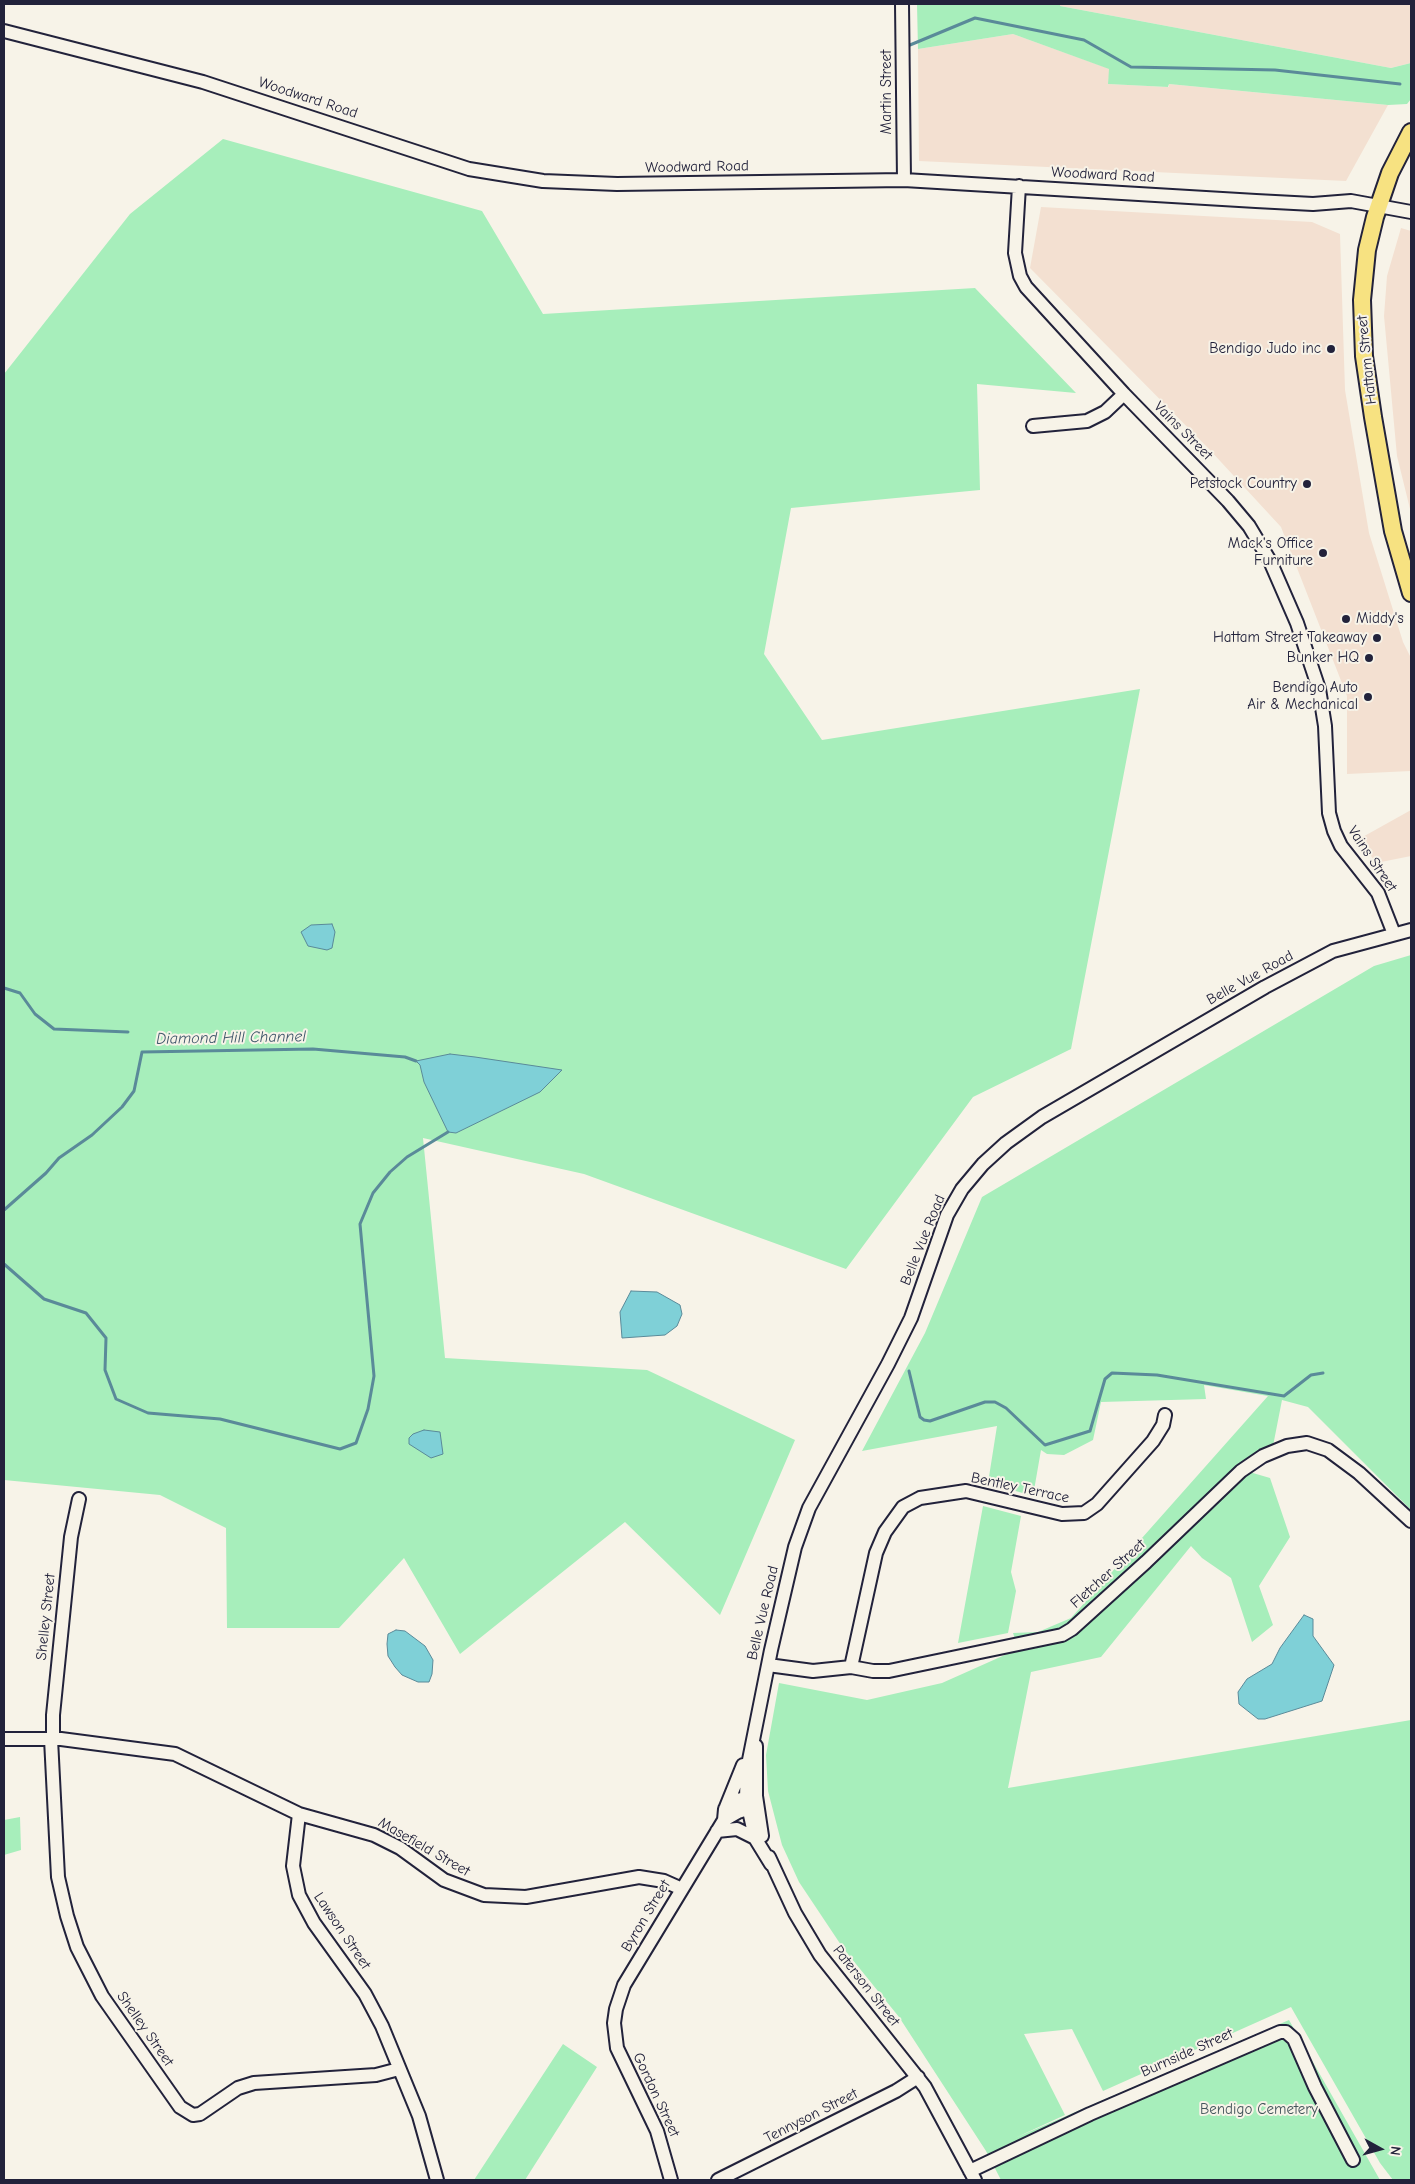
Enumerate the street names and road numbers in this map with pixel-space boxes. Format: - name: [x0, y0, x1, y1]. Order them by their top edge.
- street label: Martin Street: [878, 50, 896, 134]
- street label: Woodward Road: [256, 73, 360, 123]
- street label: Woodward Road: [645, 157, 749, 177]
- street label: Woodward Road: [1051, 163, 1155, 187]
- street label: Hattam Street: [1353, 315, 1381, 405]
- street label: Vains Street: [1150, 398, 1216, 464]
- street label: Vains Street: [1343, 823, 1401, 895]
- street label: Belle Vue Road: [1204, 947, 1296, 1009]
- street label: Belle Vue Road: [897, 1192, 949, 1288]
- street label: Bentley Terrace: [969, 1469, 1071, 1507]
- street label: Fletcher Street: [1067, 1536, 1149, 1612]
- street label: Belle Vue Road: [743, 1564, 783, 1662]
- street label: Shelley Street: [32, 1573, 60, 1661]
- street label: Masefield Street: [375, 1813, 473, 1881]
- street label: Byron Street: [618, 1877, 674, 1955]
- street label: Lawson Street: [310, 1889, 374, 1973]
- street label: Paterson Street: [829, 1942, 903, 2030]
- street label: Shelley Street: [113, 1988, 177, 2070]
- street label: Burnside Street: [1138, 2025, 1236, 2081]
- street label: Gordon Street: [629, 2050, 683, 2140]
- street label: Tennyson Street: [761, 2085, 861, 2147]

